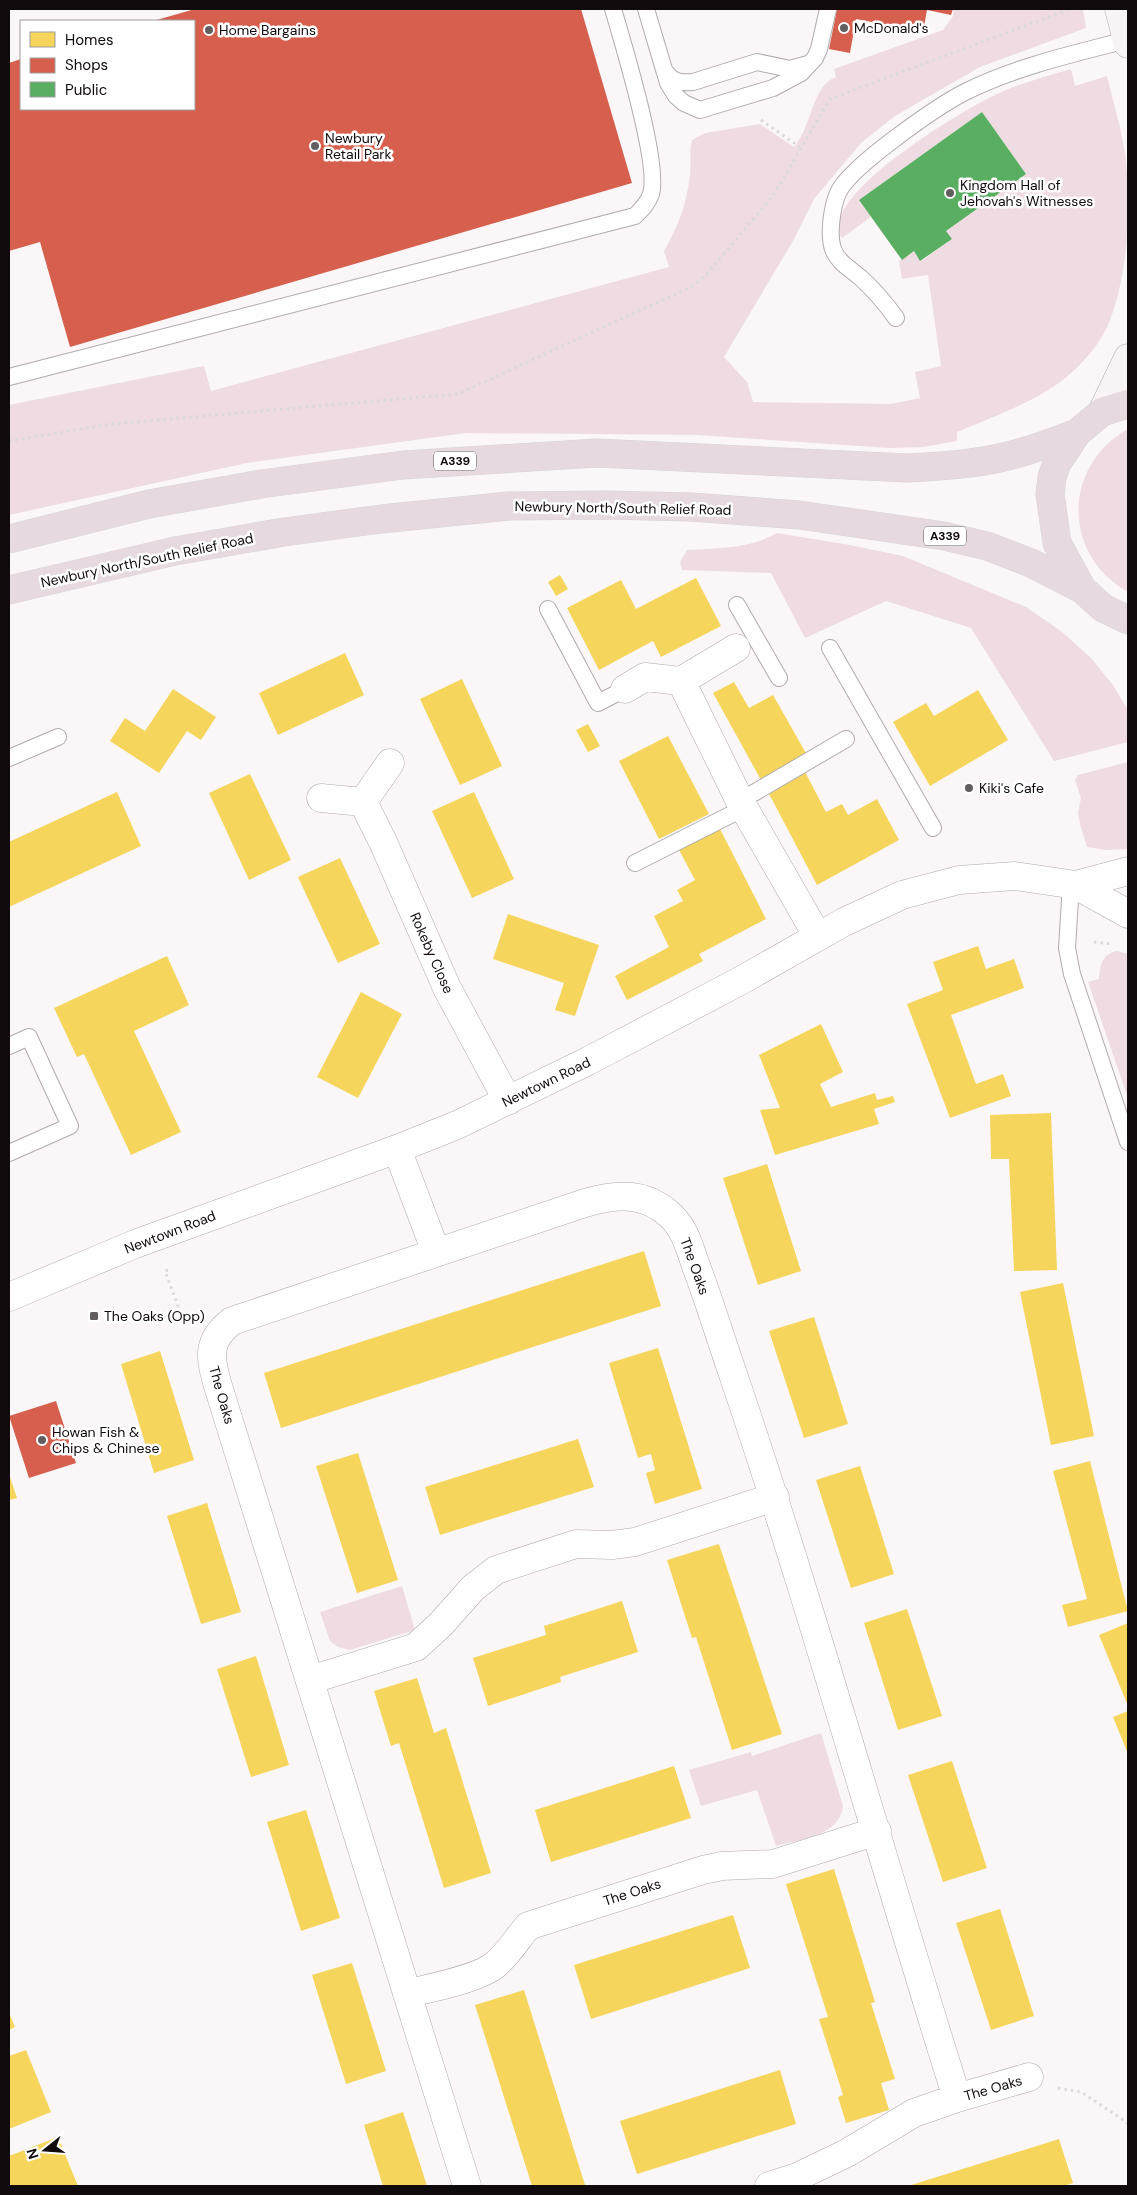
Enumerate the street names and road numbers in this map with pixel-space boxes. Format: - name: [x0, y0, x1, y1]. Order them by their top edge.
- road number: A339: [434, 452, 476, 471]
- street label: Newbury North/South Relief Road: [514, 497, 732, 519]
- road number: A339: [924, 526, 966, 546]
- street label: Newbury North/South Relief Road: [39, 529, 255, 591]
- street label: Rokeby Close: [406, 910, 458, 996]
- street label: Newtown Road: [499, 1053, 593, 1111]
- street label: Newtown Road: [122, 1206, 218, 1258]
- street label: The Oaks: [676, 1235, 714, 1297]
- street label: The Oaks: [205, 1364, 239, 1426]
- street label: The Oaks: [601, 1874, 663, 1910]
- street label: The Oaks: [962, 2071, 1024, 2105]

